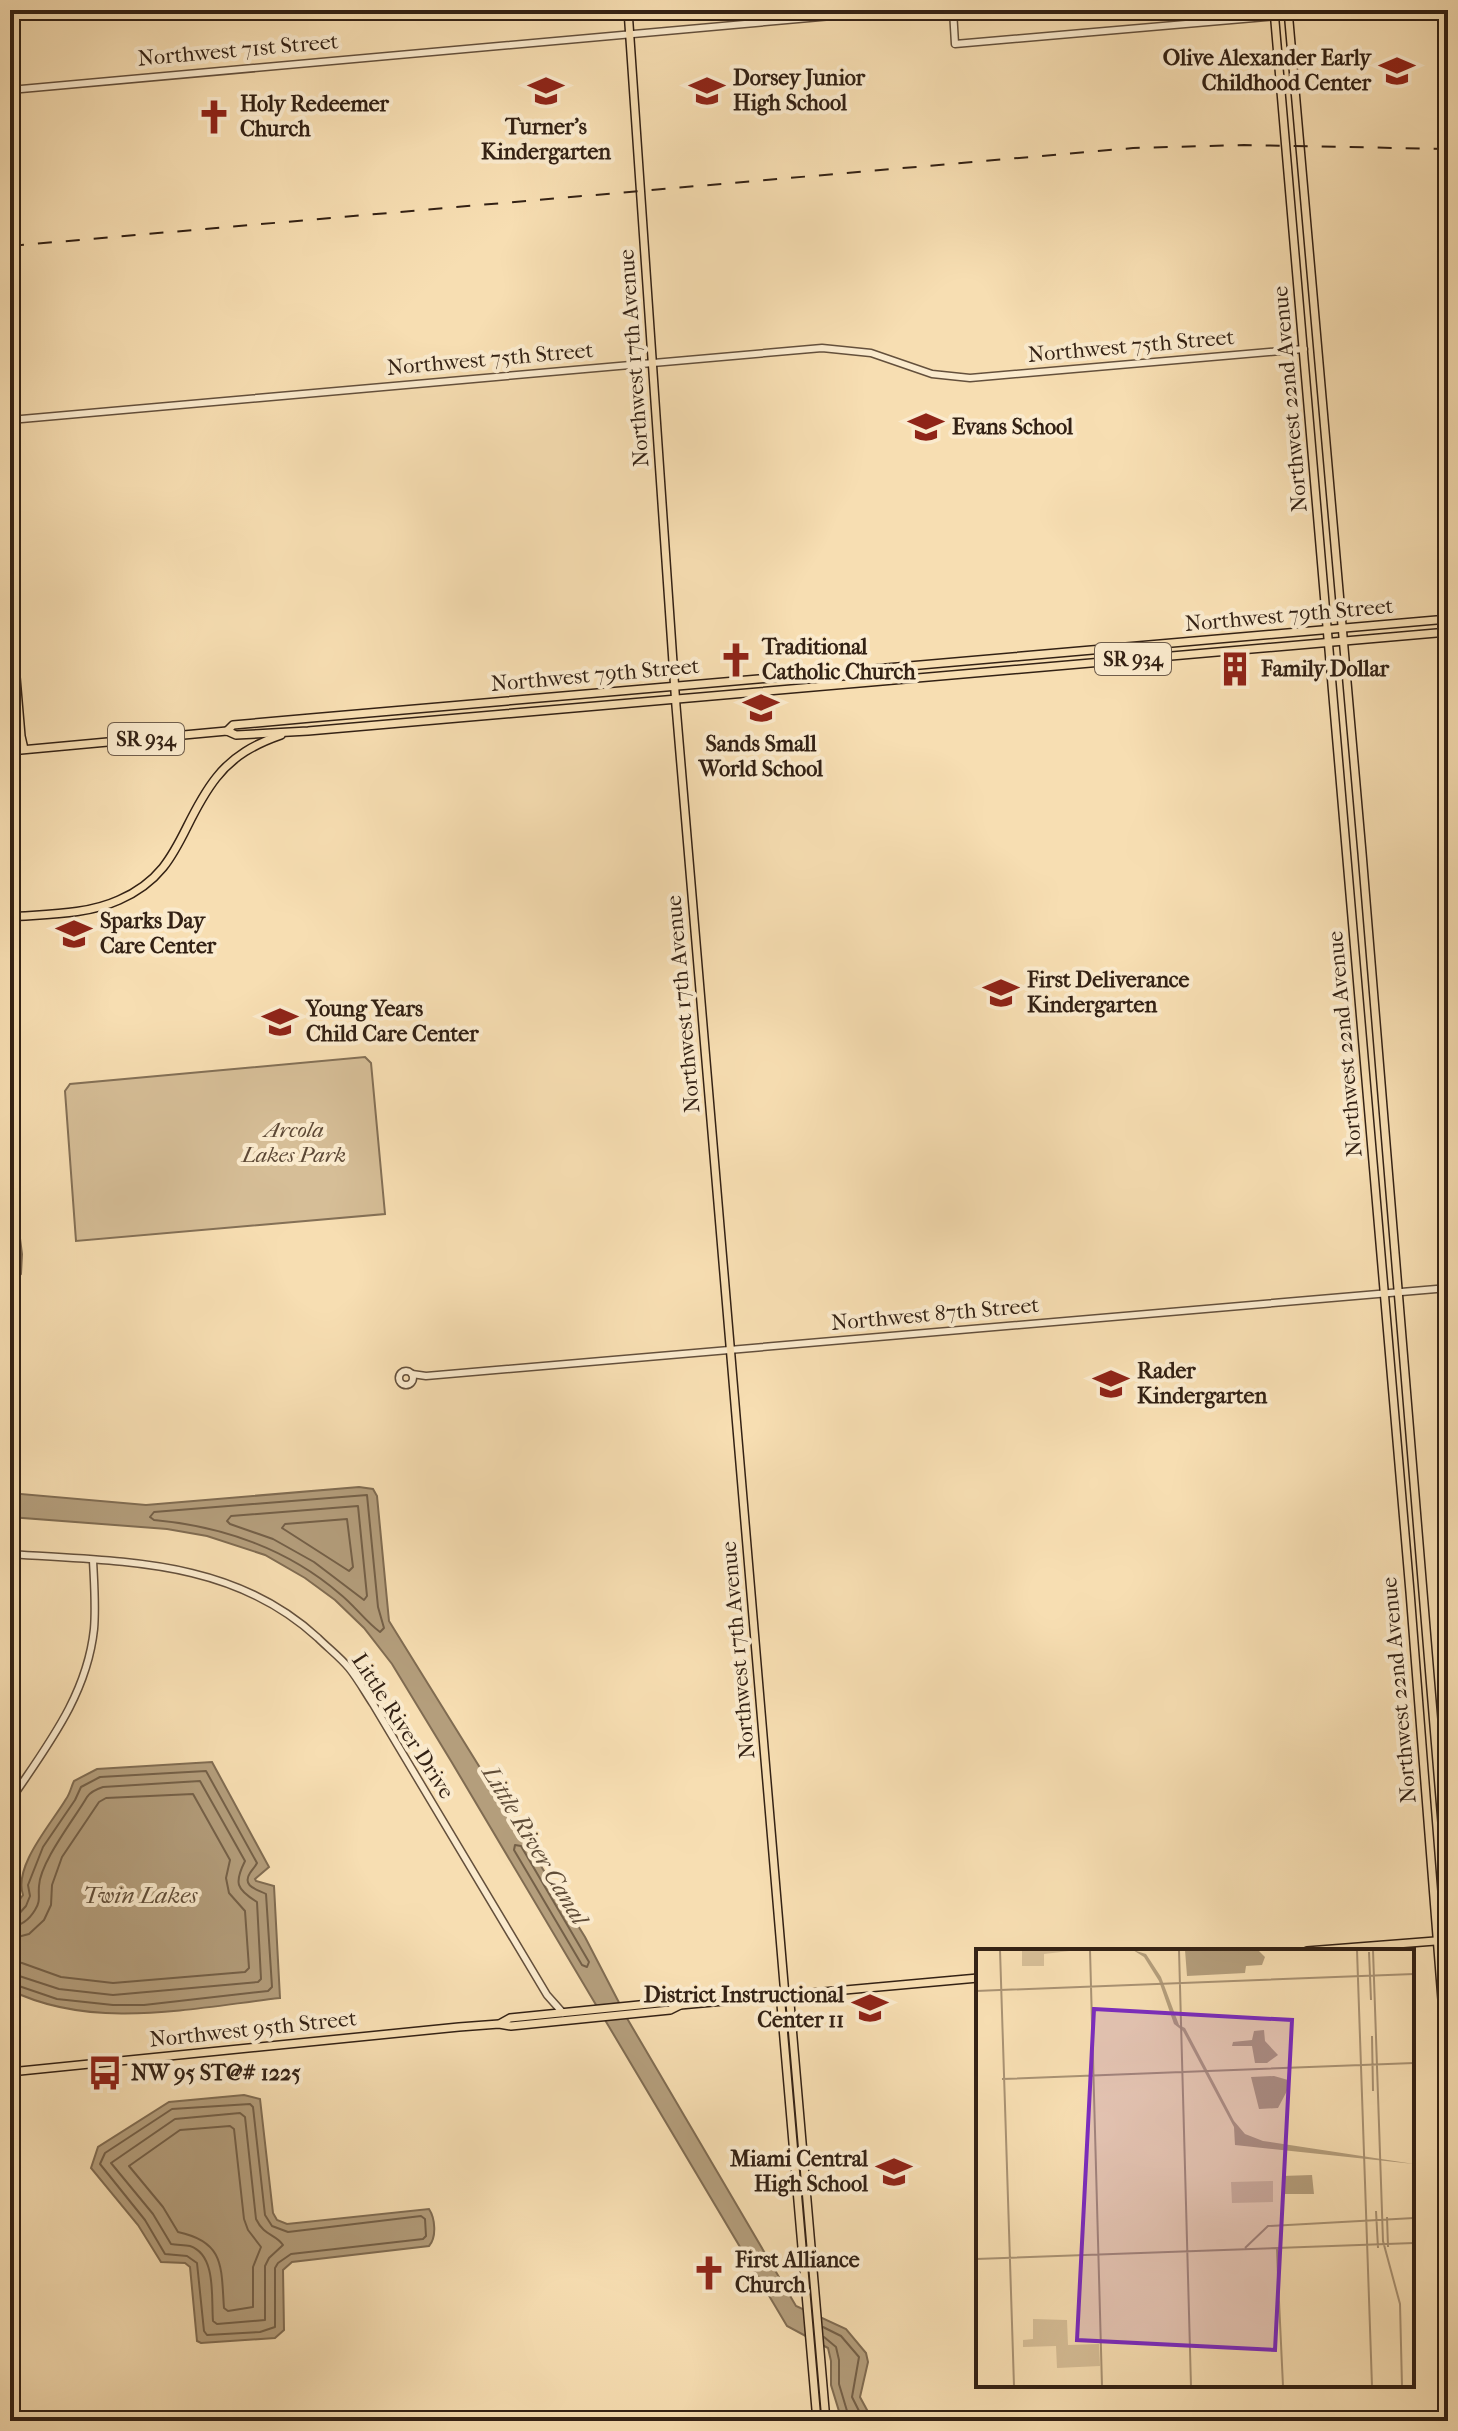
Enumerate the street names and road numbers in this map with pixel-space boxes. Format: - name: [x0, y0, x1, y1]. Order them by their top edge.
- street label: Northwest 71st Street: [137, 28, 340, 72]
- street label: Northwest 17th Avenue: [613, 248, 655, 468]
- street label: Northwest 22nd Avenue: [1267, 285, 1313, 513]
- street label: Northwest 75th Street: [1027, 324, 1235, 368]
- street label: Northwest 75th Street: [386, 337, 594, 381]
- street label: Northwest 79th Street: [1184, 593, 1394, 637]
- road number: SR 934: [1095, 643, 1171, 675]
- street label: Northwest 79th Street: [490, 653, 700, 697]
- road number: SR 934: [108, 723, 184, 755]
- street label: Northwest 17th Avenue: [661, 894, 705, 1114]
- street label: Northwest 22nd Avenue: [1322, 930, 1368, 1158]
- street label: Northwest 87th Street: [830, 1292, 1040, 1336]
- street label: Northwest 17th Avenue: [716, 1540, 760, 1760]
- street label: Northwest 22nd Avenue: [1376, 1576, 1422, 1804]
- street label: Little River Drive: [346, 1648, 460, 1804]
- street label: Northwest 95th Street: [148, 2005, 358, 2053]

